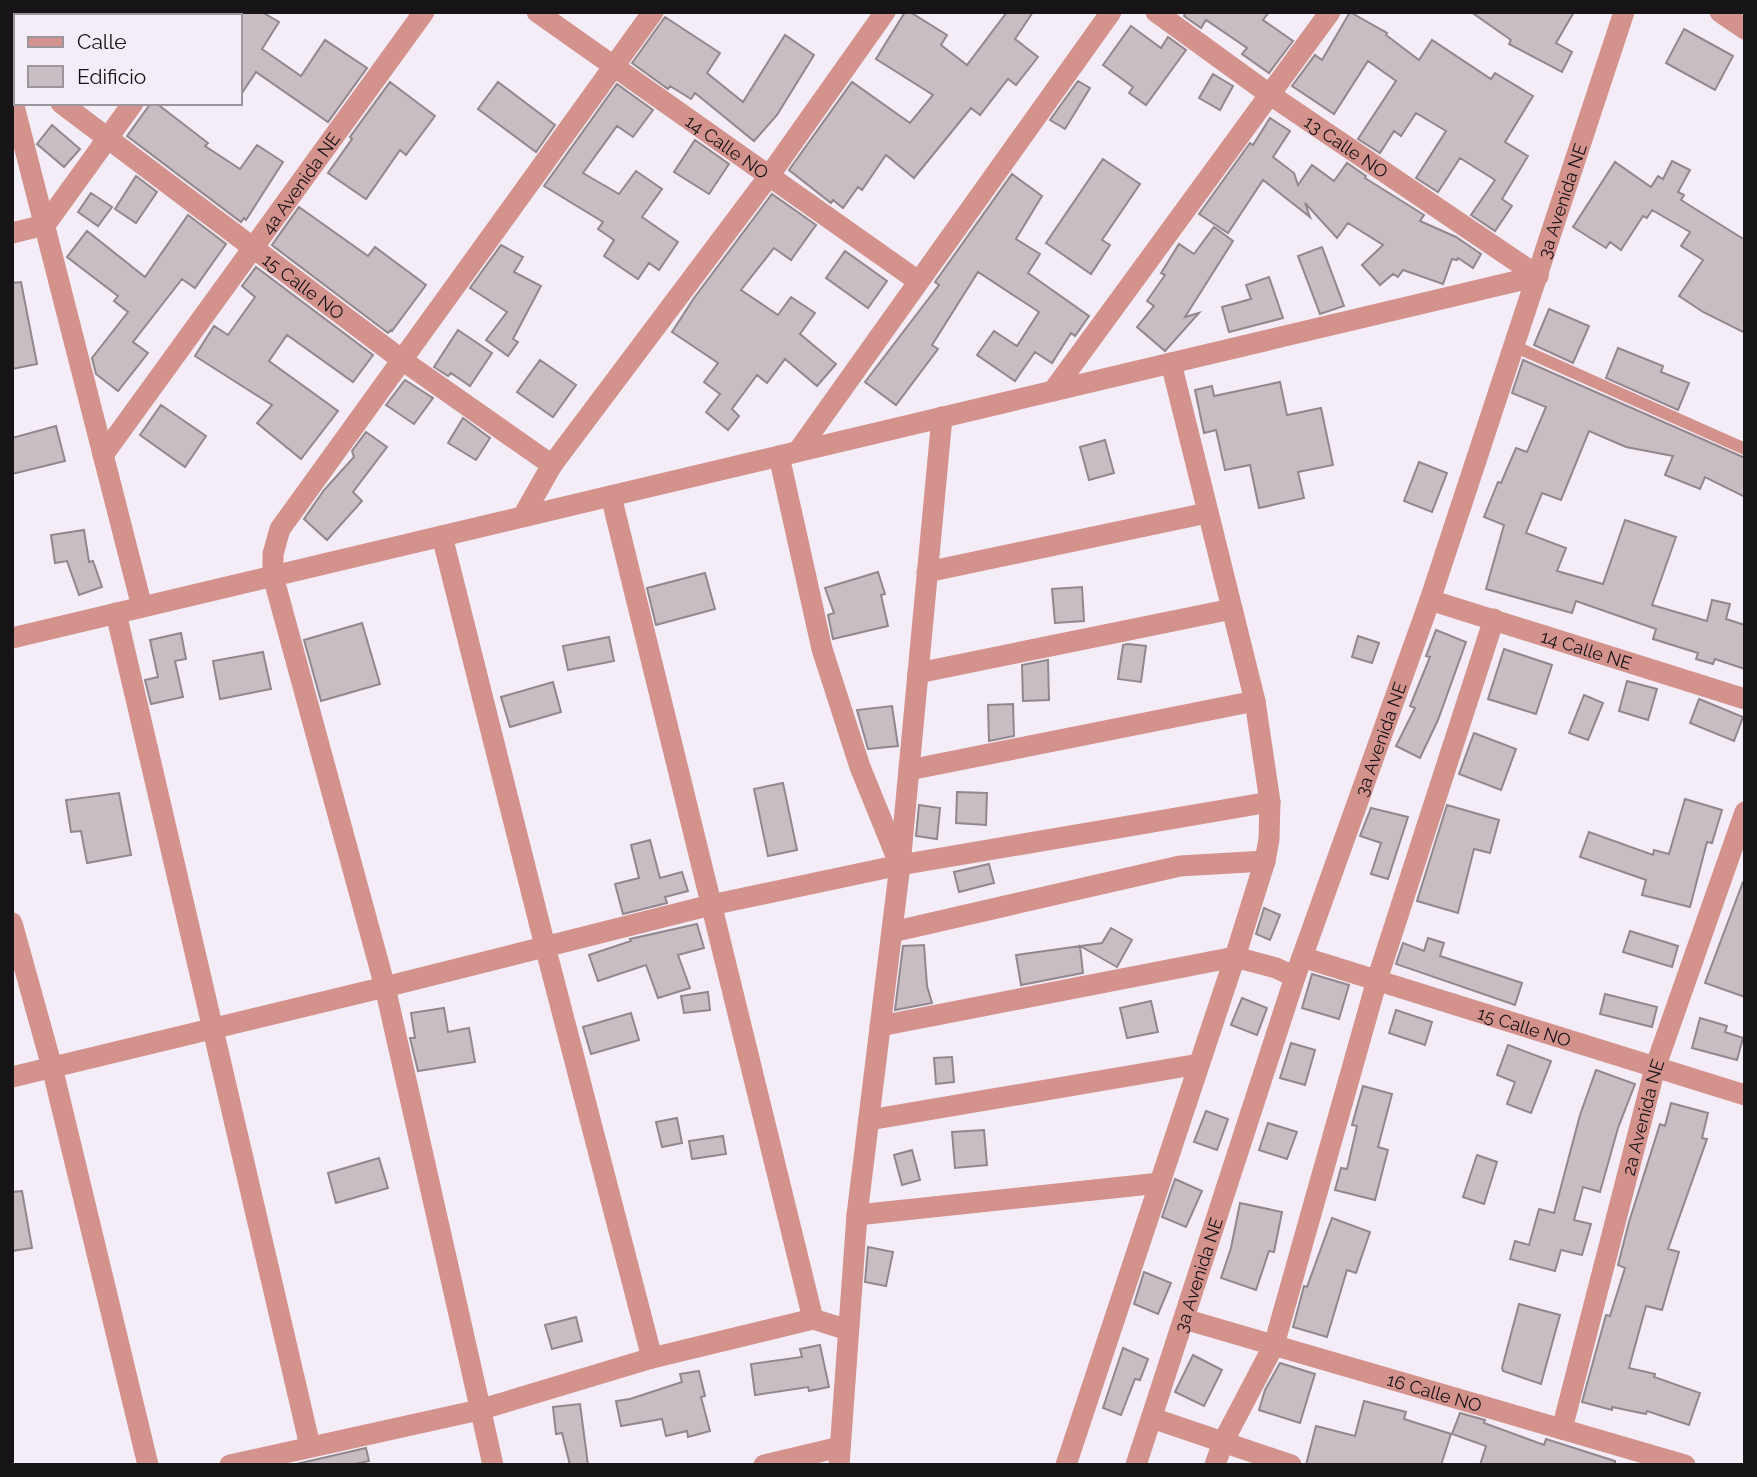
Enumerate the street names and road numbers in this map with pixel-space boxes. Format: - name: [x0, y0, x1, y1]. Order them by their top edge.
- street label: 14 Calle NO: [682, 110, 773, 183]
- street label: 13 Calle NO: [1300, 111, 1392, 182]
- street label: 4a Avenida NE: [256, 128, 344, 238]
- street label: 3a Avenida NE: [1533, 141, 1590, 261]
- street label: 15 Calle NO: [259, 248, 349, 323]
- street label: 14 Calle NE: [1538, 625, 1635, 673]
- street label: 3a Avenida NE: [1350, 679, 1410, 799]
- street label: 15 Calle NO: [1475, 1002, 1574, 1051]
- street label: 2a Avenida NE: [1617, 1056, 1668, 1178]
- street label: 3a Avenida NE: [1169, 1215, 1227, 1335]
- street label: 16 Calle NO: [1385, 1368, 1484, 1416]

